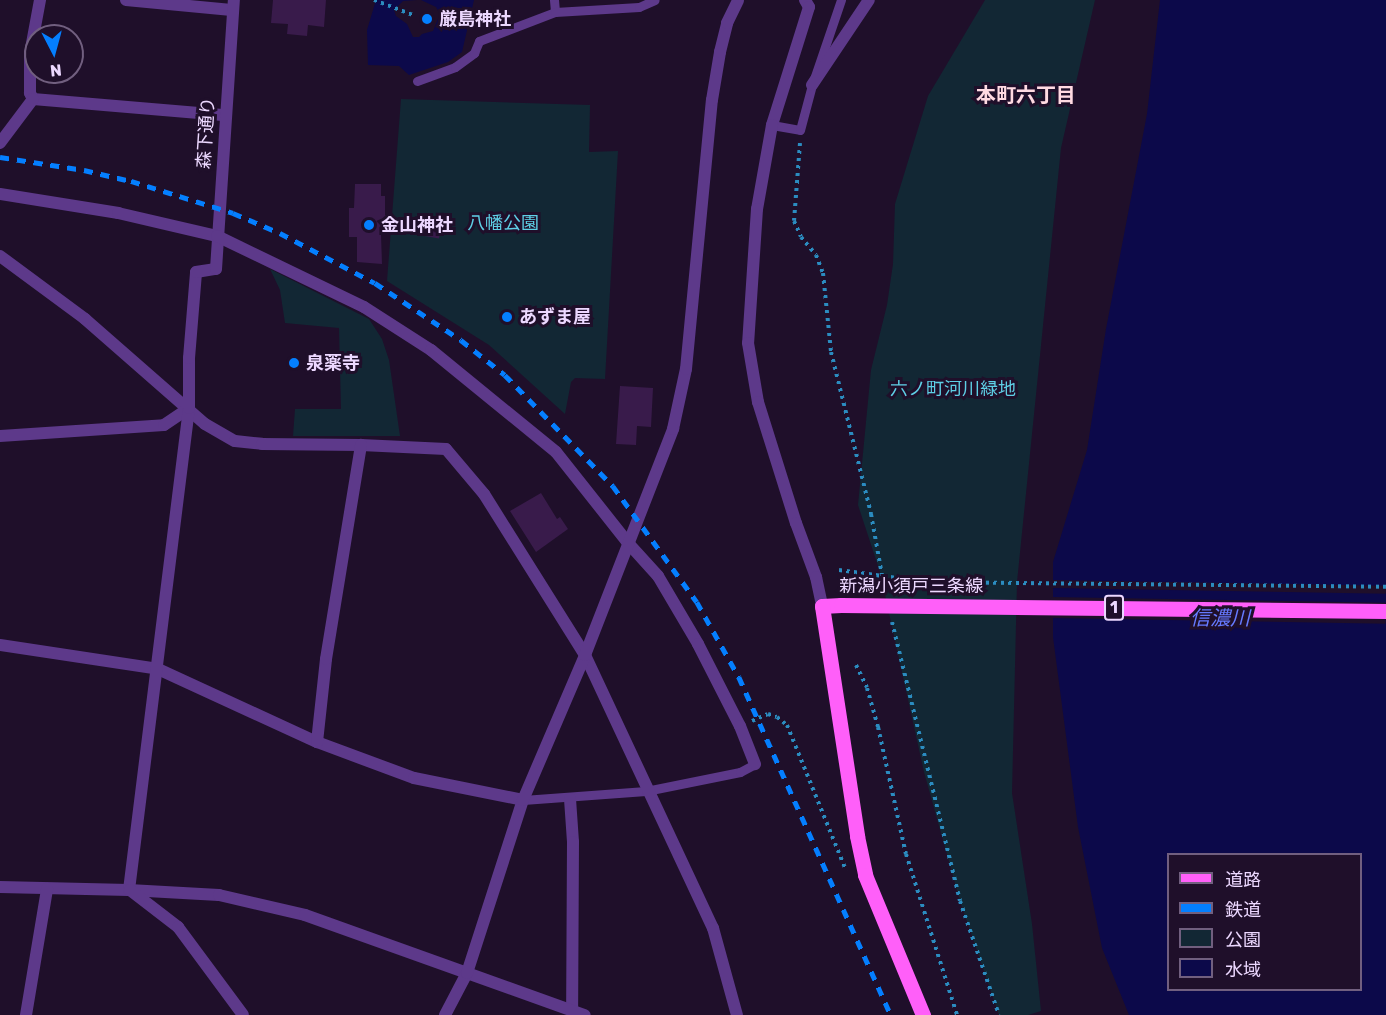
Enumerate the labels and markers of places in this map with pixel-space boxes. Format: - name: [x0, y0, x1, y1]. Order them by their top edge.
- place label: 厳島神社: [439, 8, 511, 30]
- marker: 厳島神社: [420, 12, 434, 26]
- place label: 金山神社: [381, 214, 453, 236]
- marker: 金山神社: [362, 218, 376, 232]
- place label: あずま屋: [519, 306, 591, 328]
- marker: あずま屋: [500, 310, 514, 324]
- place label: 泉薬寺: [306, 352, 360, 374]
- marker: 泉薬寺: [287, 356, 301, 370]

